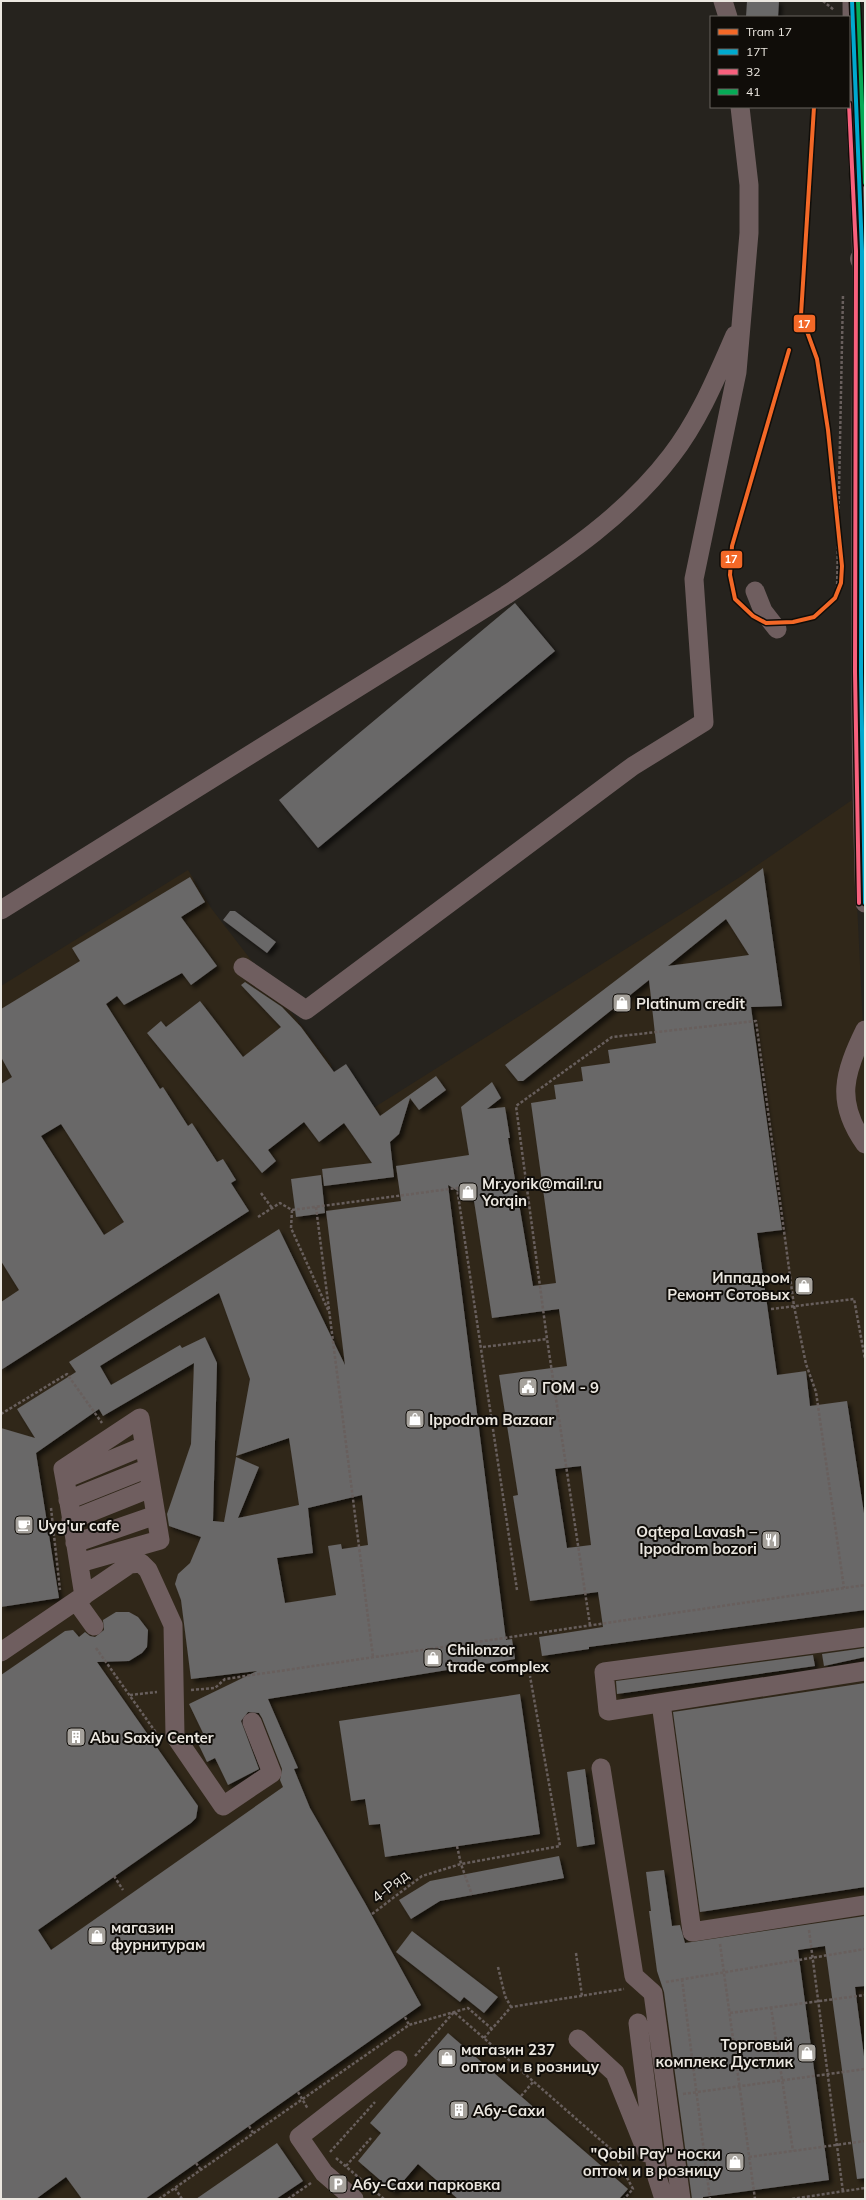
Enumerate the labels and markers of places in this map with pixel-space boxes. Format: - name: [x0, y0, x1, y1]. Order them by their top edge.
- shop icon: Platinum credit: [611, 992, 633, 1014]
- place label: Platinum credit: [636, 994, 745, 1013]
- place label: Mr.yorik@mail.ru Yorqin: [481, 1174, 602, 1210]
- shop icon: Mr.yorik@mail.ru Yorqin: [457, 1181, 479, 1203]
- place label: Иппадром Ремонт Сотовых: [667, 1268, 791, 1304]
- shop icon: Иппадром Ремонт Сотовых: [793, 1275, 815, 1297]
- public building icon: ГОМ - 9: [517, 1376, 539, 1398]
- place label: ГОМ - 9: [542, 1378, 599, 1397]
- shop icon: Ippodrom Bazaar: [404, 1408, 426, 1430]
- place label: Ippodrom Bazaar: [429, 1410, 554, 1429]
- cafe icon: Uyg'ur cafe: [13, 1514, 35, 1536]
- place label: Uyg'ur cafe: [38, 1516, 119, 1535]
- place label: Oqtepa Lavash – Ippodrom bozori: [636, 1522, 757, 1558]
- restaurant icon: Oqtepa Lavash – Ippodrom bozori: [760, 1529, 782, 1551]
- place label: Chilonzor trade complex: [447, 1640, 550, 1676]
- shop icon: Chilonzor trade complex: [422, 1647, 444, 1669]
- building icon: Abu Saxiy Center: [65, 1726, 87, 1748]
- place label: Abu Saxiy Center: [90, 1728, 214, 1747]
- place label: магазин фурнитурам: [111, 1918, 205, 1954]
- shop icon: магазин фурнитурам: [86, 1925, 108, 1947]
- place label: Торговый комплекс Дустлик: [656, 2035, 793, 2071]
- place label: магазин 237 оптом и в розницу: [461, 2040, 600, 2076]
- shop icon: Торговый комплекс Дустлик: [796, 2042, 818, 2064]
- shop icon: магазин 237 оптом и в розницу: [436, 2047, 458, 2069]
- building icon: Абу-Сахи: [448, 2099, 470, 2121]
- place label: Абу-Сахи: [473, 2101, 545, 2120]
- place label: "Qobil Pay" носки оптом и в розницу: [583, 2144, 722, 2180]
- shop icon: "Qobil Pay" носки оптом и в розницу: [724, 2151, 746, 2173]
- parking icon: Абу-Сахи парковка: [327, 2173, 349, 2195]
- place label: Абу-Сахи парковка: [352, 2175, 501, 2194]

